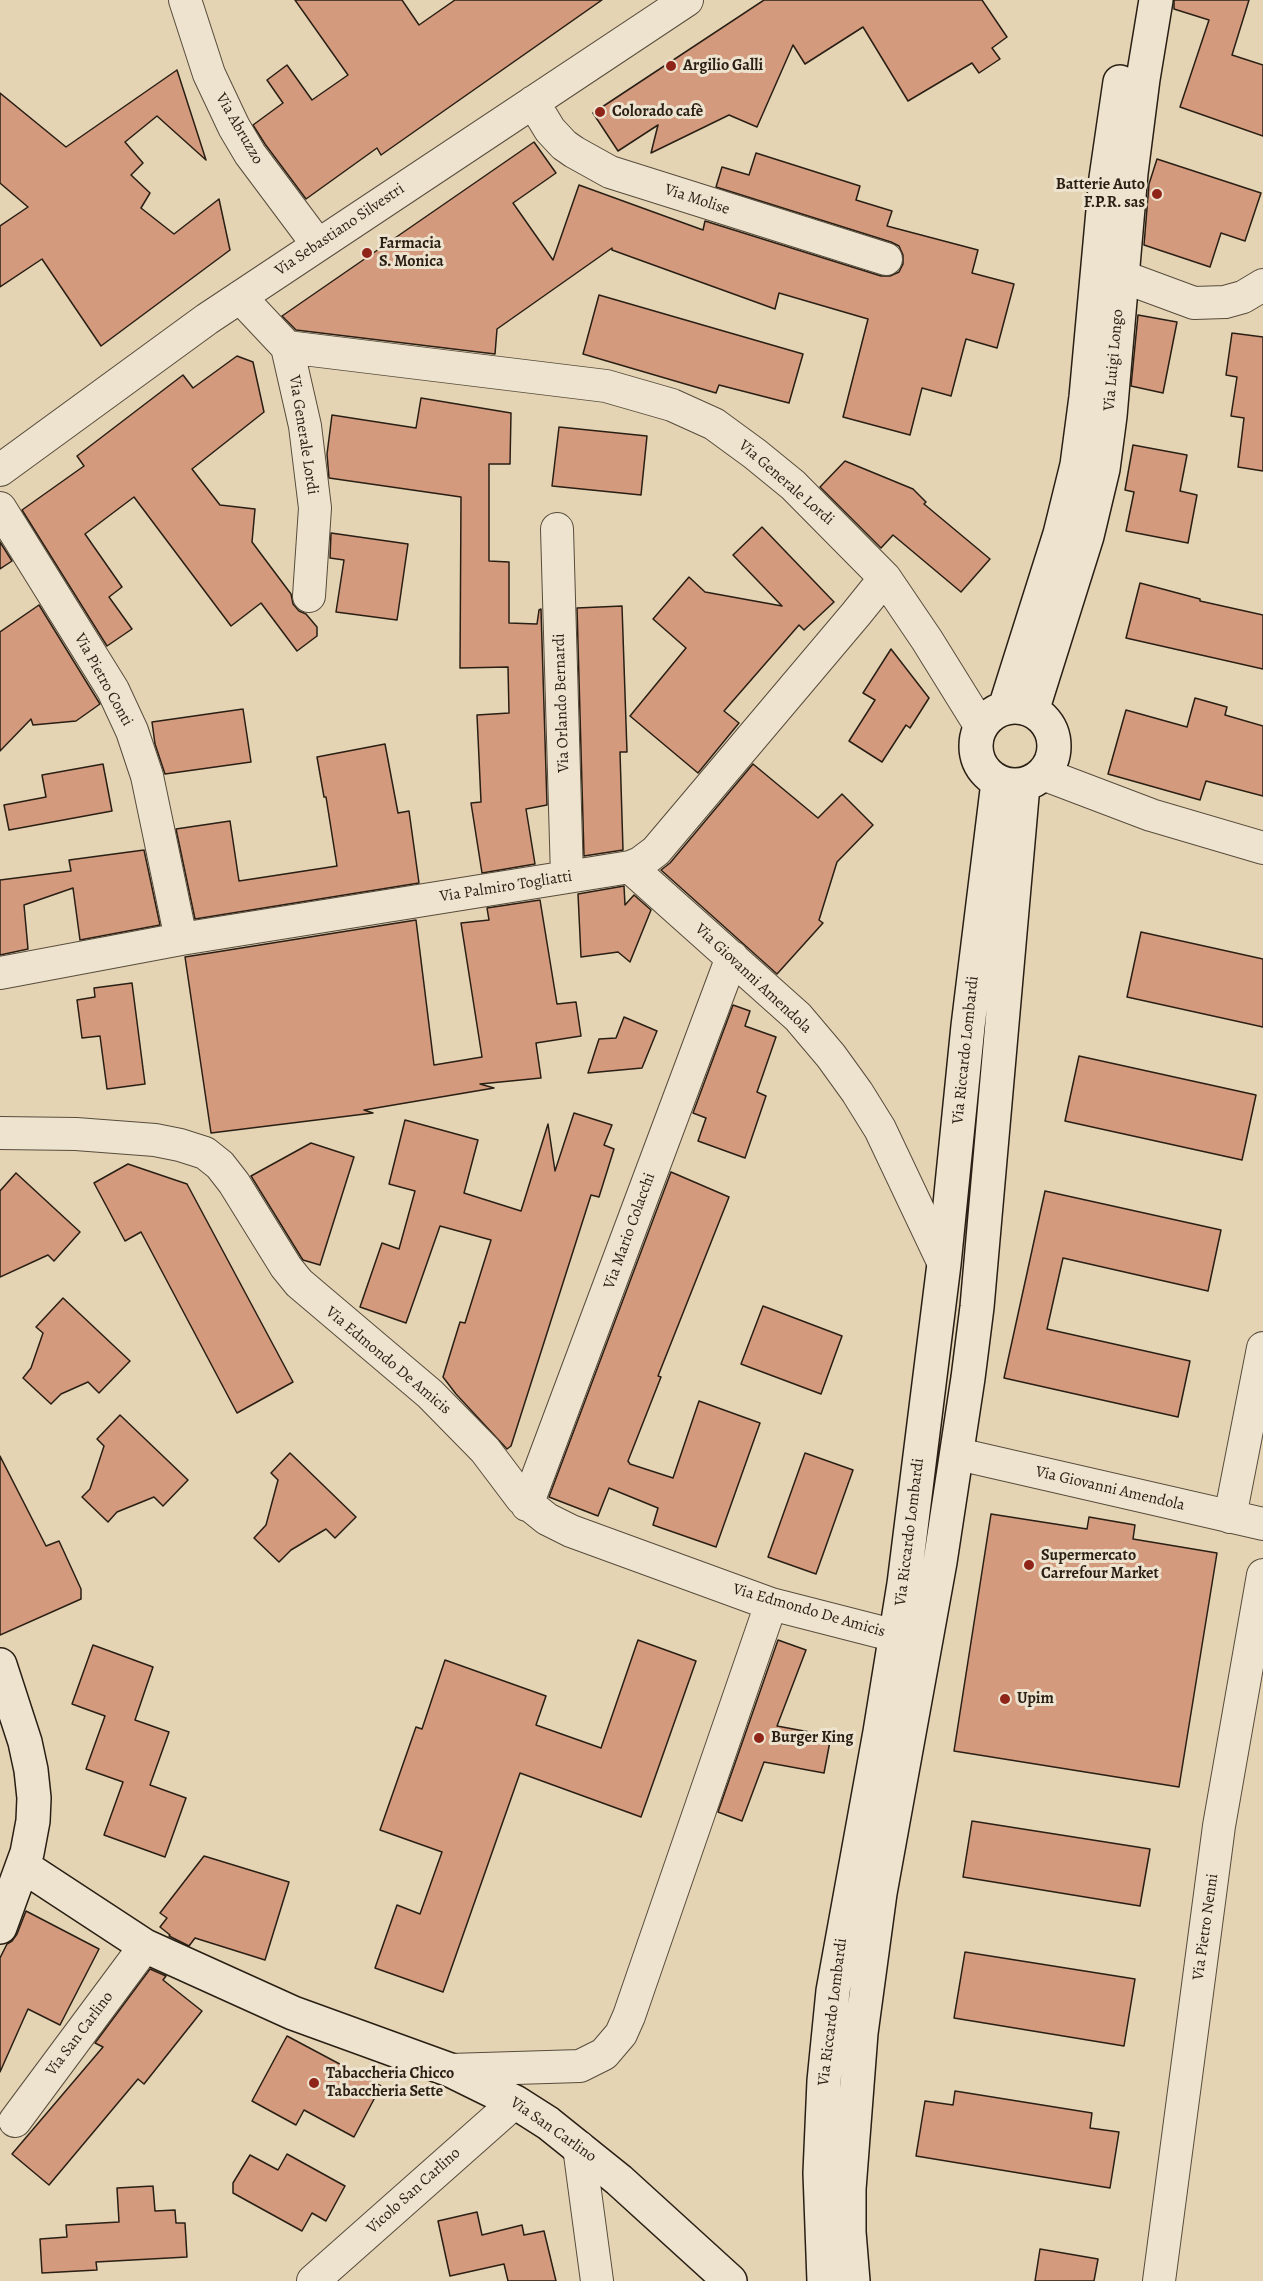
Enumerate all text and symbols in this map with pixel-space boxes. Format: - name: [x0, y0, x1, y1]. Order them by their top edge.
- place label: Argilio Galli: [683, 56, 763, 76]
- marker: Argilio Galli: [664, 59, 678, 73]
- street label: Via Abruzzo: [211, 90, 267, 168]
- place label: Colorado cafè: [612, 102, 703, 122]
- marker: Colorado cafè: [593, 105, 607, 119]
- place label: Batterie Auto F.P.R. sas: [1056, 175, 1145, 213]
- street label: Via Sebastiano Silvestri: [272, 180, 408, 280]
- street label: Via Molise: [662, 180, 732, 220]
- marker: Batterie Auto F.P.R. sas: [1150, 187, 1164, 201]
- place label: Farmacia S. Monica: [379, 234, 444, 272]
- marker: Farmacia S. Monica: [360, 246, 374, 260]
- street label: Via Luigi Longo: [1100, 308, 1128, 412]
- street label: Via Generale Lordi: [284, 374, 322, 496]
- street label: Via Generale Lordi: [734, 436, 838, 530]
- street label: Via Pietro Conti: [70, 630, 136, 730]
- street label: Via Orlando Bernardi: [550, 633, 574, 773]
- street label: Via Palmiro Togliatti: [438, 867, 574, 907]
- street label: Via Giovanni Amendola: [691, 920, 815, 1038]
- street label: Via Riccardo Lombardi: [949, 975, 983, 1125]
- street label: Via Mario Colacchi: [600, 1170, 660, 1292]
- street label: Via Edmondo De Amicis: [321, 1303, 455, 1419]
- street label: Via Riccardo Lombardi: [891, 1457, 929, 1607]
- street label: Via Giovanni Amendola: [1034, 1462, 1186, 1516]
- place label: Supermercato Carrefour Market: [1041, 1546, 1159, 1584]
- marker: Supermercato Carrefour Market: [1022, 1558, 1036, 1572]
- street label: Via Edmondo De Amicis: [730, 1580, 888, 1642]
- place label: Upim: [1017, 1689, 1054, 1709]
- marker: Upim: [998, 1692, 1012, 1706]
- place label: Burger King: [771, 1728, 853, 1748]
- marker: Burger King: [752, 1731, 766, 1745]
- street label: Via Pietro Nenni: [1189, 1872, 1223, 1982]
- street label: Via Riccardo Lombardi: [814, 1937, 852, 2087]
- street label: Via San Carlino: [42, 1988, 118, 2080]
- place label: Tabaccheria Chicco Tabaccheria Sette: [326, 2064, 454, 2102]
- marker: Tabaccheria Chicco Tabaccheria Sette: [307, 2076, 321, 2090]
- street label: Via San Carlino: [506, 2093, 600, 2167]
- street label: Vicolo San Carlino: [363, 2144, 465, 2238]

